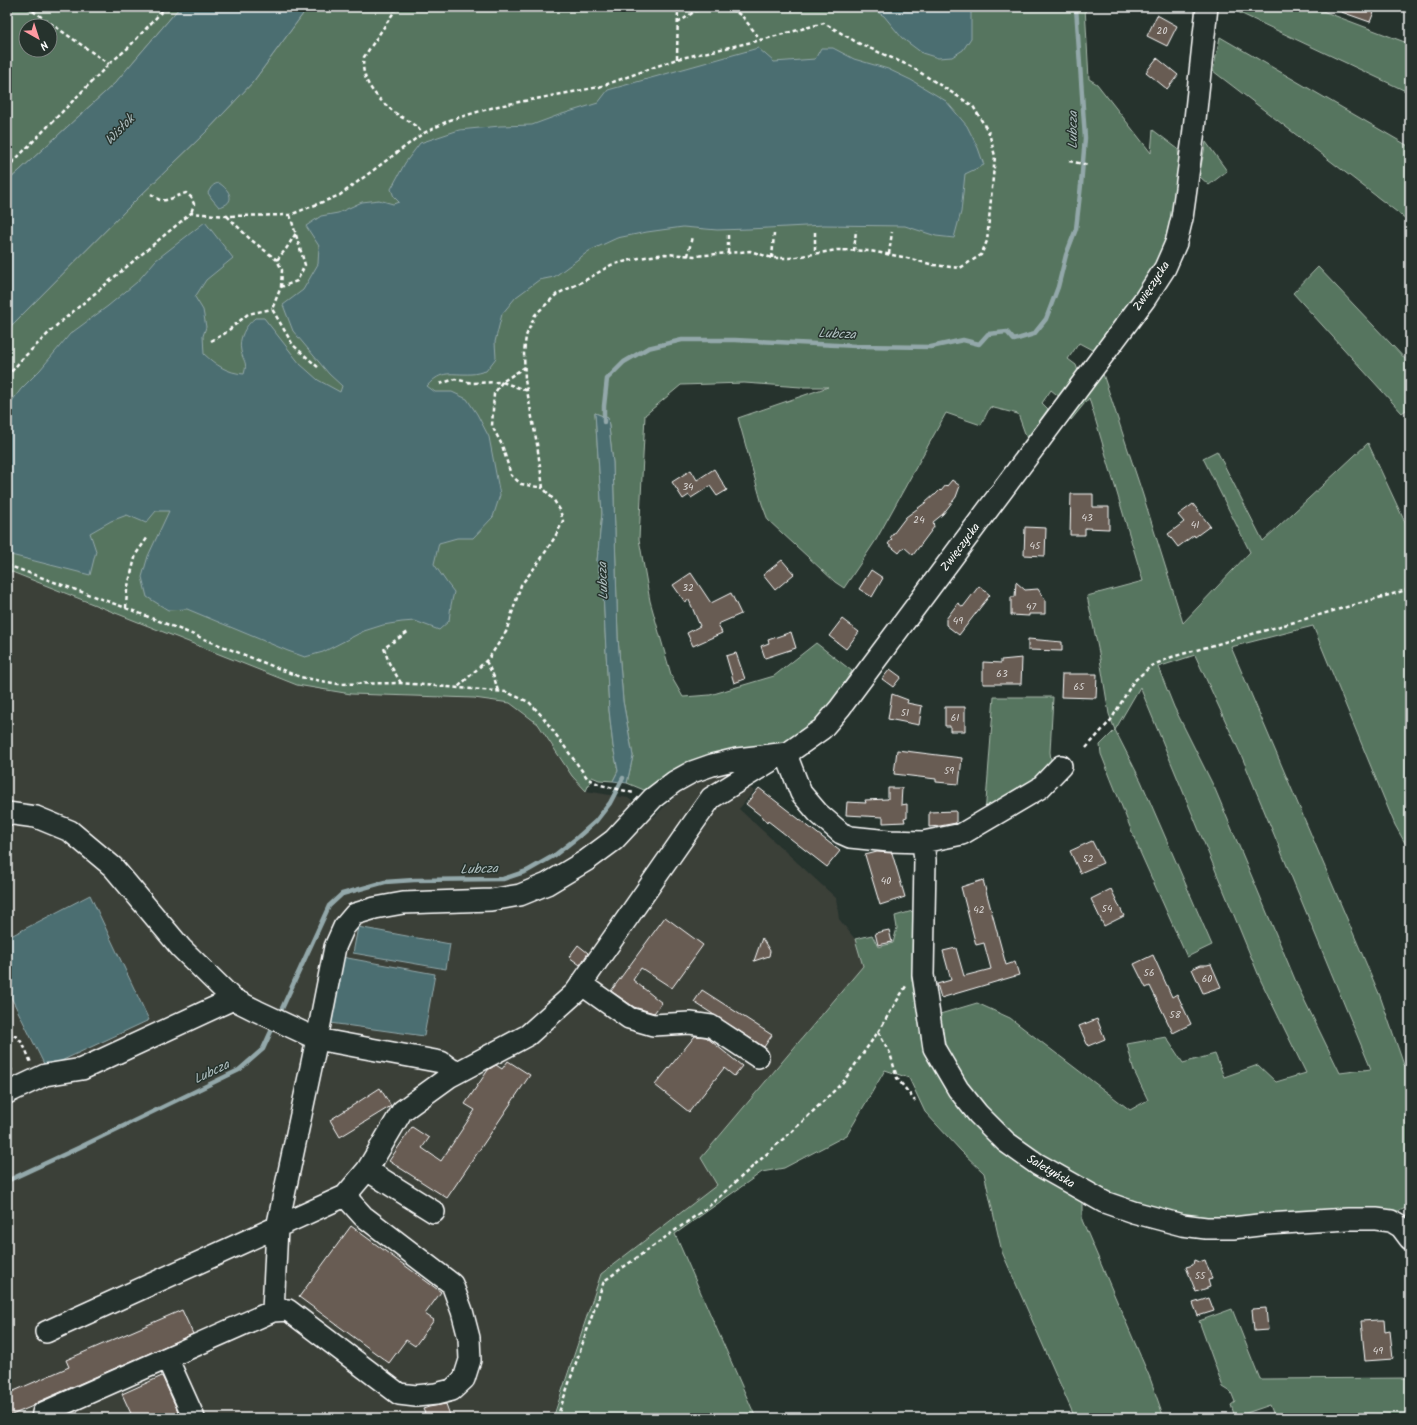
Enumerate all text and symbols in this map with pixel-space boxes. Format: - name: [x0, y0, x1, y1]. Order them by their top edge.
- north arrow: [18, 18, 58, 58]
- house number: 20: [1157, 23, 1167, 39]
- text: N: [35, 36, 52, 54]
- water label: Wisłok: [100, 109, 141, 150]
- water label: Lubcza: [1063, 110, 1084, 149]
- street label: Zwięczycka: [1128, 257, 1175, 315]
- water label: Lubcza: [818, 323, 857, 346]
- house number: 34: [682, 479, 694, 495]
- house number: 43: [1081, 510, 1093, 526]
- house number: 24: [913, 512, 925, 528]
- house number: 41: [1191, 517, 1199, 533]
- street label: Zwięczycka: [936, 519, 985, 576]
- house number: 45: [1030, 538, 1041, 554]
- water label: Lubcza: [592, 561, 615, 600]
- house number: 32: [682, 580, 694, 596]
- house number: 47: [1026, 599, 1036, 615]
- house number: 49: [953, 613, 963, 629]
- house number: 63: [996, 666, 1008, 682]
- house number: 65: [1074, 679, 1085, 695]
- house number: 51: [901, 705, 909, 721]
- house number: 61: [951, 710, 959, 726]
- house number: 59: [944, 763, 954, 779]
- house number: 52: [1082, 851, 1094, 867]
- water label: Lubcza: [460, 858, 499, 881]
- house number: 40: [881, 873, 891, 889]
- house number: 54: [1102, 901, 1113, 917]
- house number: 42: [973, 902, 985, 918]
- house number: 56: [1144, 965, 1154, 981]
- house number: 60: [1202, 971, 1212, 987]
- house number: 58: [1169, 1007, 1182, 1023]
- water label: Lubcza: [190, 1054, 234, 1090]
- street label: Saletyńska: [1023, 1150, 1079, 1194]
- house number: 55: [1195, 1268, 1206, 1284]
- house number: 49: [1373, 1343, 1383, 1359]

